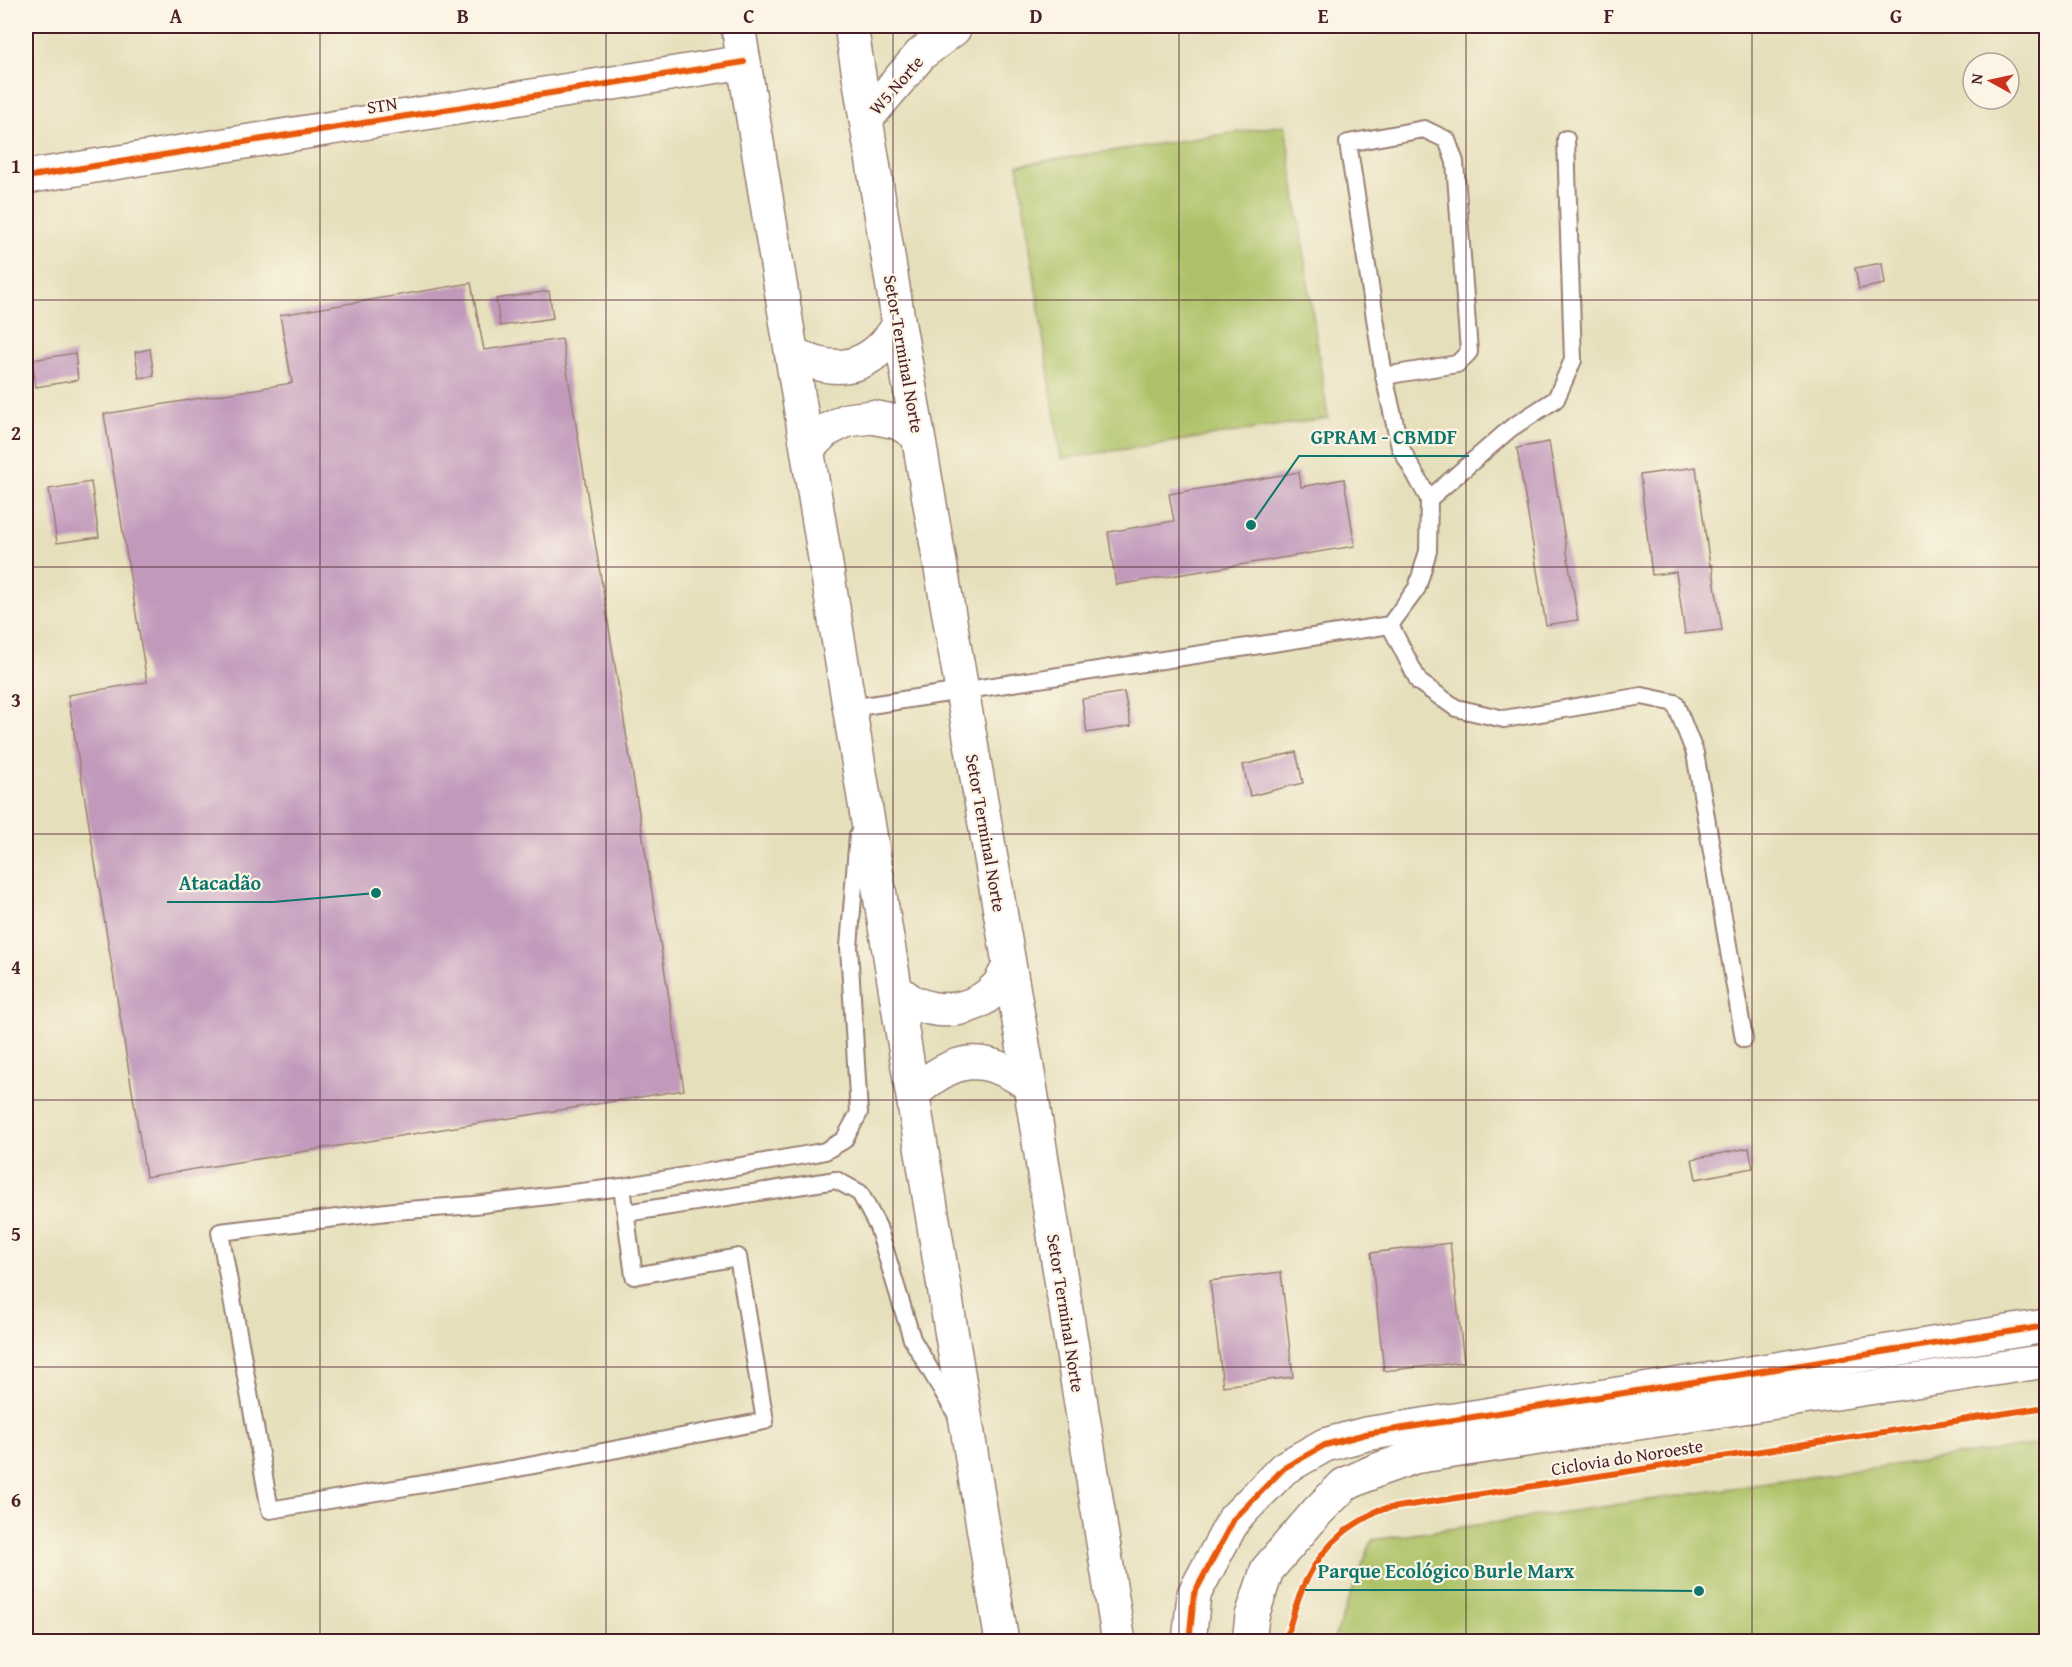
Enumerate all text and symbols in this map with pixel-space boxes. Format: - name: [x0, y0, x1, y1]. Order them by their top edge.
- text: A: [170, 1, 183, 30]
- text: B: [457, 1, 469, 30]
- text: C: [743, 1, 755, 30]
- text: D: [1029, 1, 1043, 30]
- text: E: [1318, 1, 1329, 30]
- text: F: [1604, 1, 1614, 30]
- text: G: [1890, 1, 1902, 30]
- street label: W5 Norte: [862, 49, 930, 121]
- north arrow: [1961, 51, 2021, 111]
- text: N: [1964, 72, 1989, 86]
- street label: STN: [365, 89, 399, 121]
- text: 1: [11, 151, 21, 180]
- street label: Setor Terminal Norte: [877, 273, 931, 435]
- text: 2: [11, 418, 21, 447]
- callout: GPRAM - CBMDF: [1299, 418, 1469, 456]
- text: GPRAM - CBMDF: [1311, 422, 1457, 451]
- text: 3: [11, 685, 21, 714]
- street label: Setor Terminal Norte: [959, 752, 1013, 914]
- callout: Atacadão: [167, 864, 273, 902]
- text: Atacadão: [179, 868, 262, 897]
- text: 4: [11, 952, 21, 981]
- text: 5: [11, 1219, 21, 1248]
- street label: Setor Terminal Norte: [1040, 1232, 1092, 1394]
- street label: Ciclovia do Noroeste: [1549, 1432, 1705, 1482]
- text: 6: [11, 1485, 21, 1514]
- callout: Parque Ecológico Burle Marx: [1305, 1552, 1586, 1590]
- text: Parque Ecológico Burle Marx: [1318, 1556, 1575, 1585]

